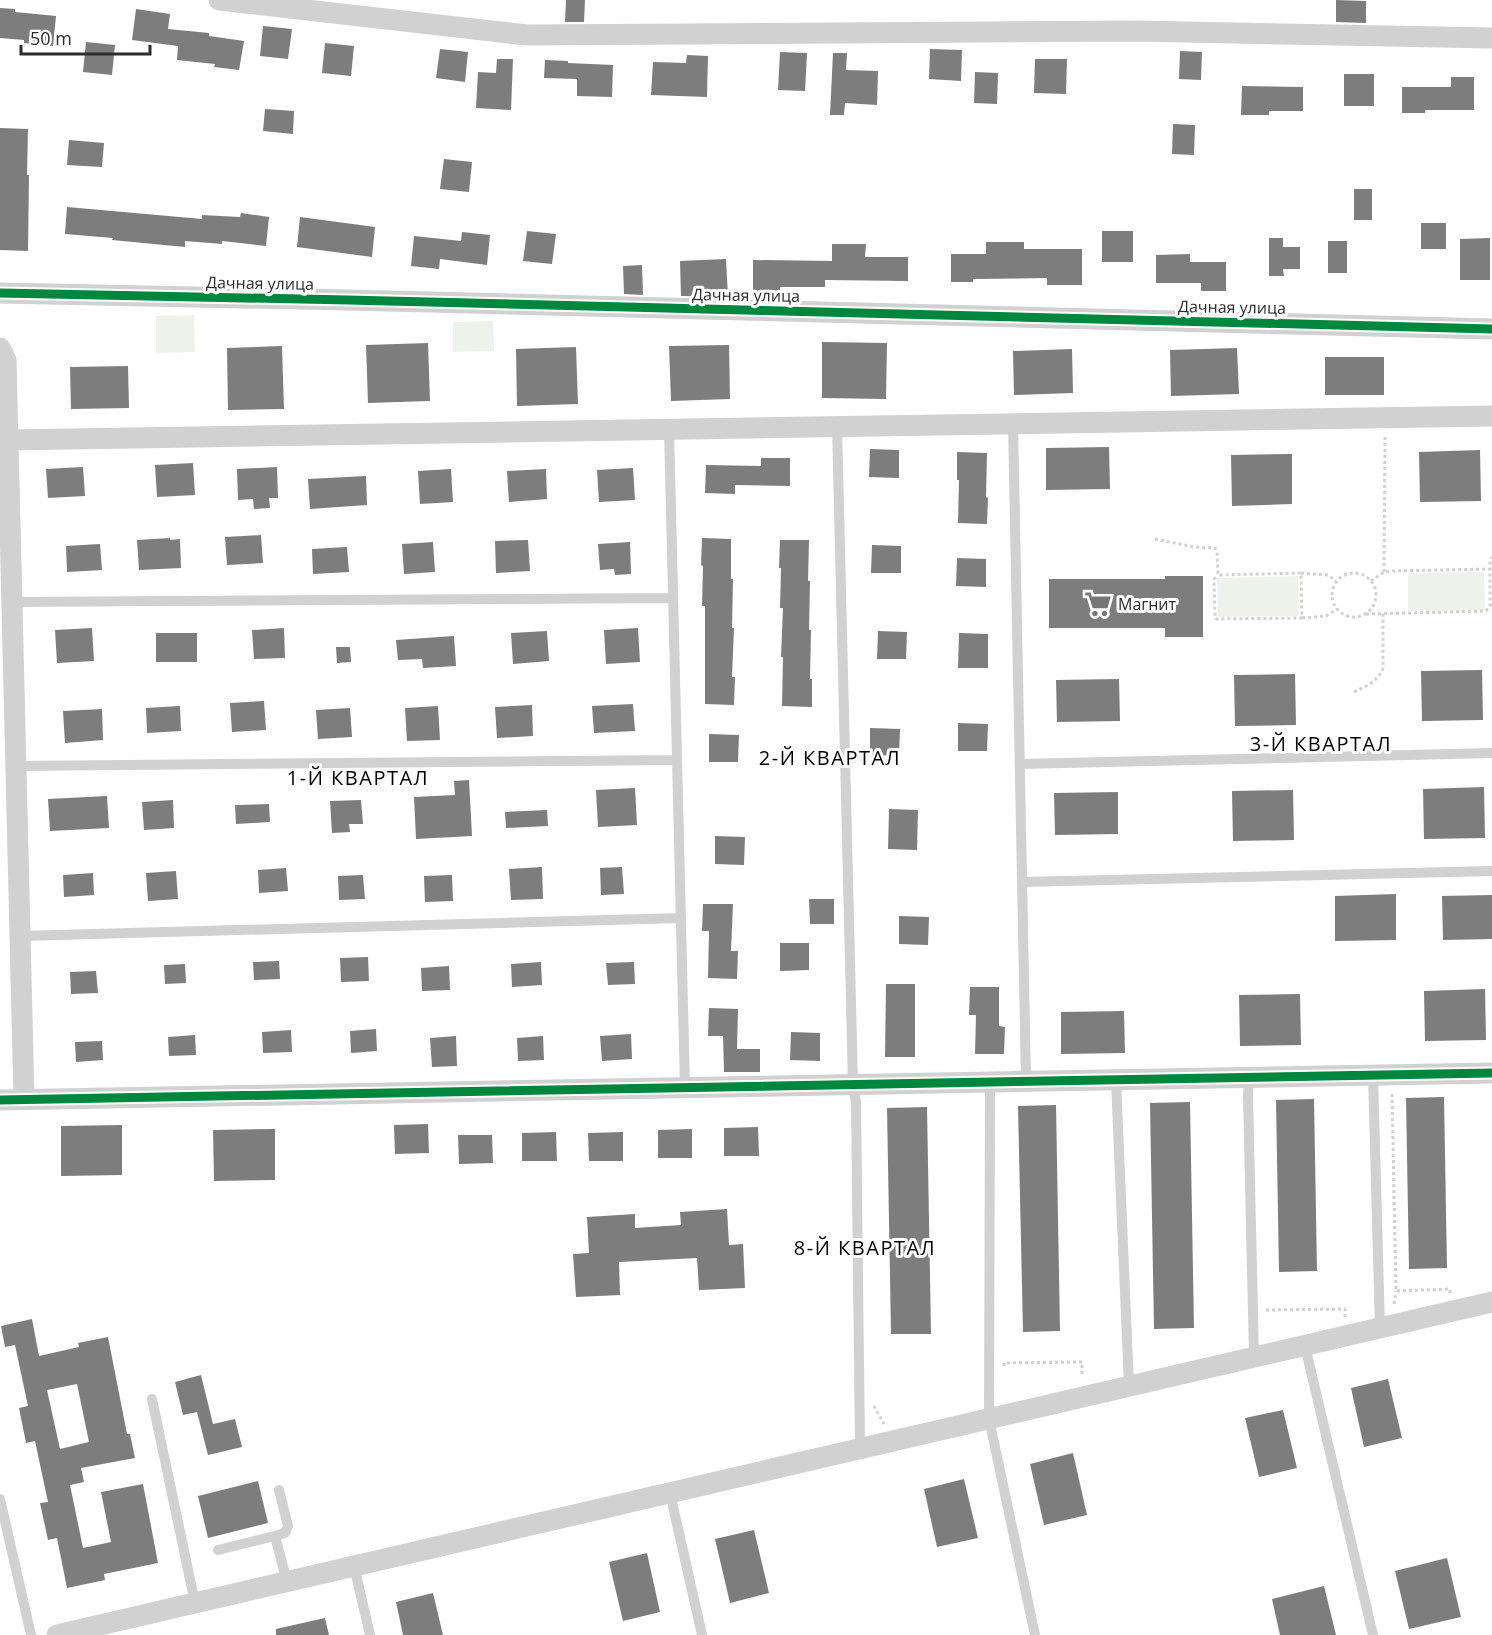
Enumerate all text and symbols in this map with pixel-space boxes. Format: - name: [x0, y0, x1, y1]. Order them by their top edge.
- scale bar: [21, 18, 150, 56]
- text: 50 m: [30, 26, 72, 50]
- street label: Дачная улица: [206, 271, 314, 295]
- street label: Дачная улица: [692, 283, 800, 307]
- street label: Дачная улица: [1178, 295, 1286, 319]
- supermarket icon: Магнит: [1083, 589, 1113, 619]
- place label: Магнит: [1118, 593, 1176, 615]
- district label: 3-Й КВАРТАЛ: [1250, 730, 1392, 757]
- district label: 2-Й КВАРТАЛ: [759, 744, 901, 771]
- district label: 1-Й КВАРТАЛ: [287, 764, 429, 791]
- district label: 8-Й КВАРТАЛ: [794, 1234, 936, 1261]

